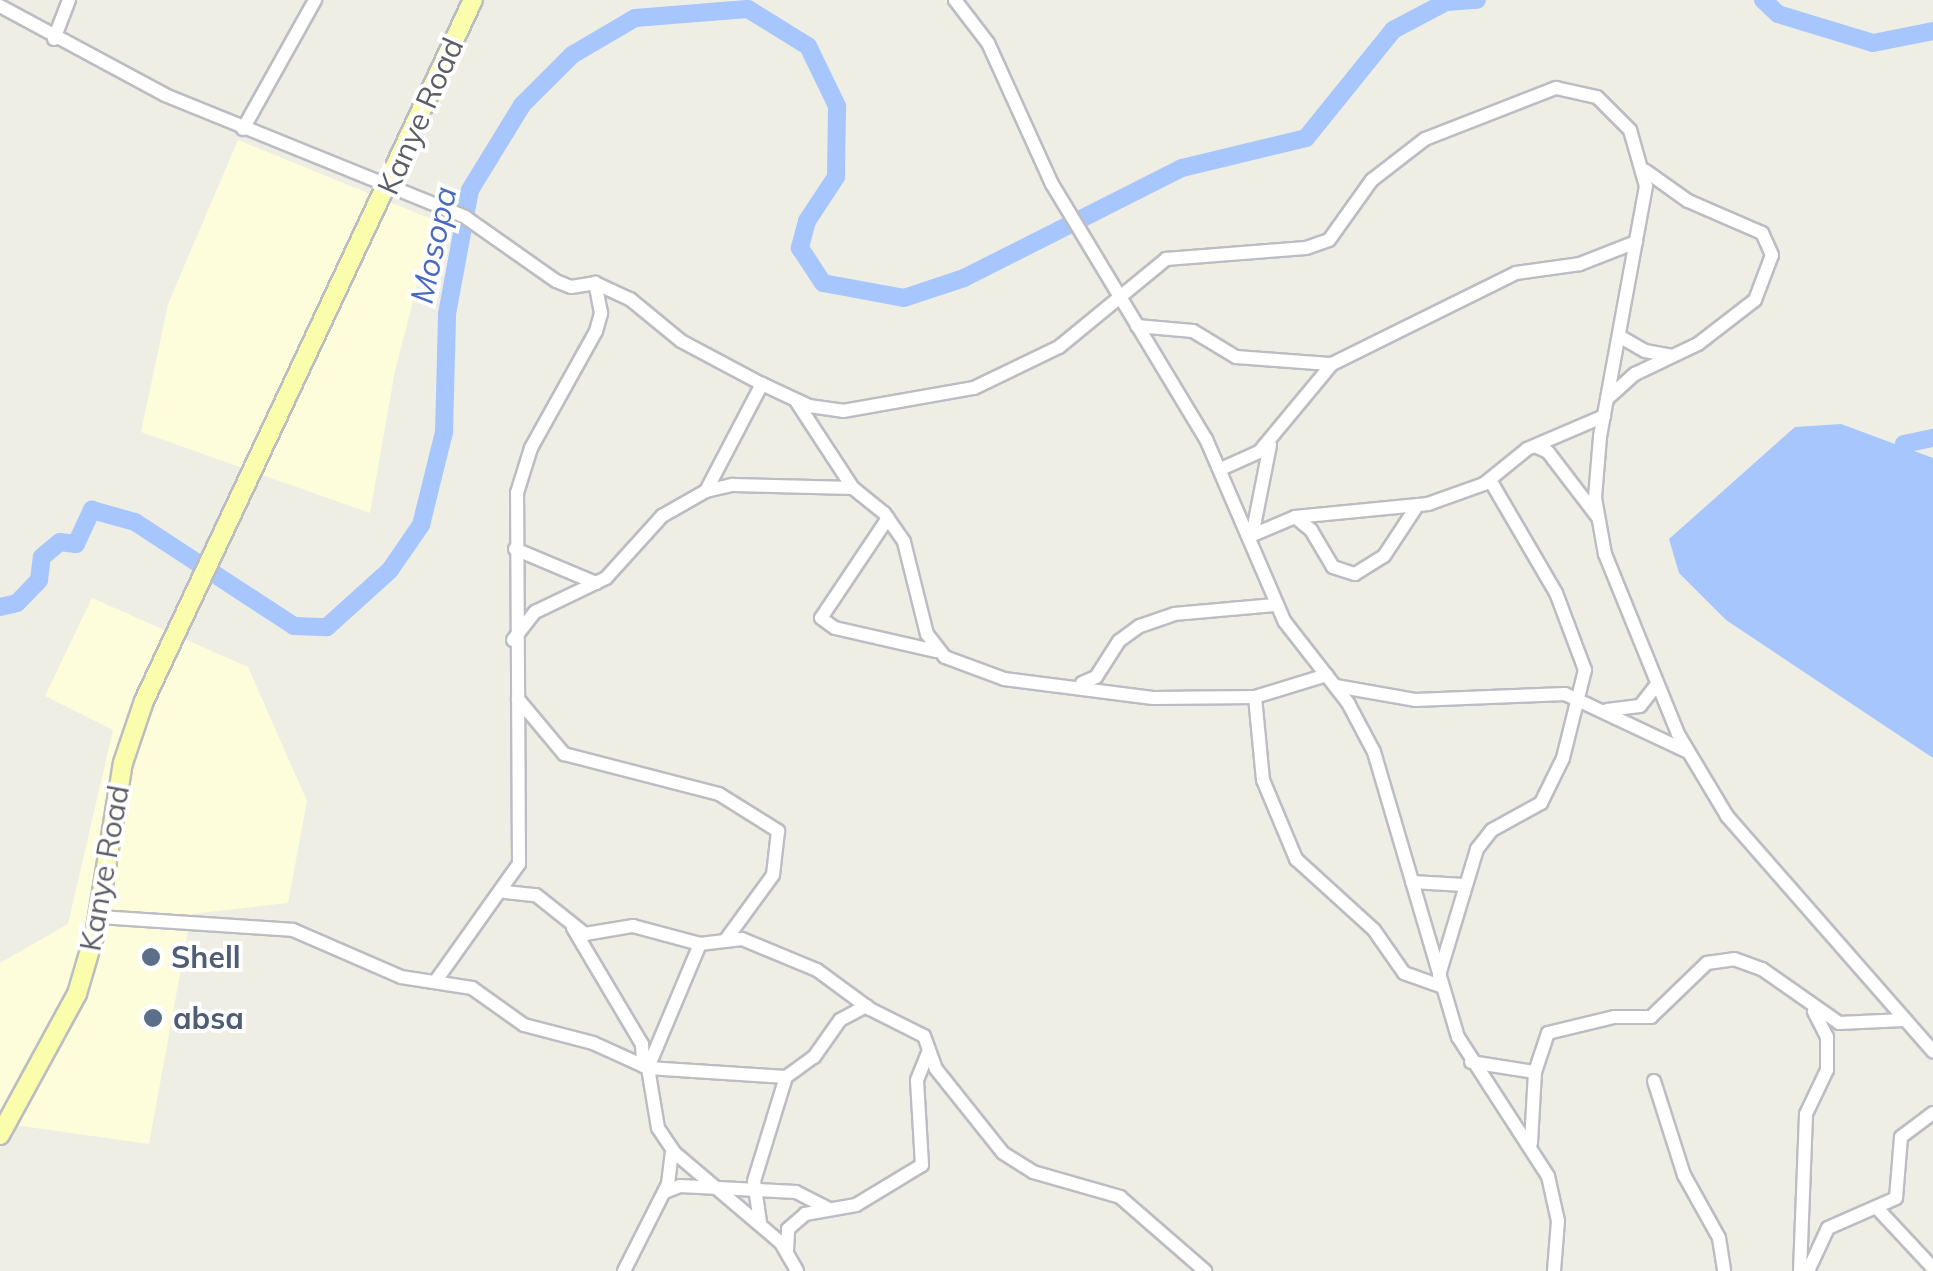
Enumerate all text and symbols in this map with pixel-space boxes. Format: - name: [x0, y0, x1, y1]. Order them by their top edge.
- street label: Kanye Road: [369, 32, 471, 200]
- water label: Mosopa: [402, 183, 464, 307]
- street label: Kanye Road: [72, 782, 136, 954]
- place label: Shell: [171, 939, 241, 975]
- marker: Shell: [140, 946, 162, 968]
- place label: absa: [173, 1000, 244, 1036]
- marker: absa: [142, 1007, 164, 1029]

